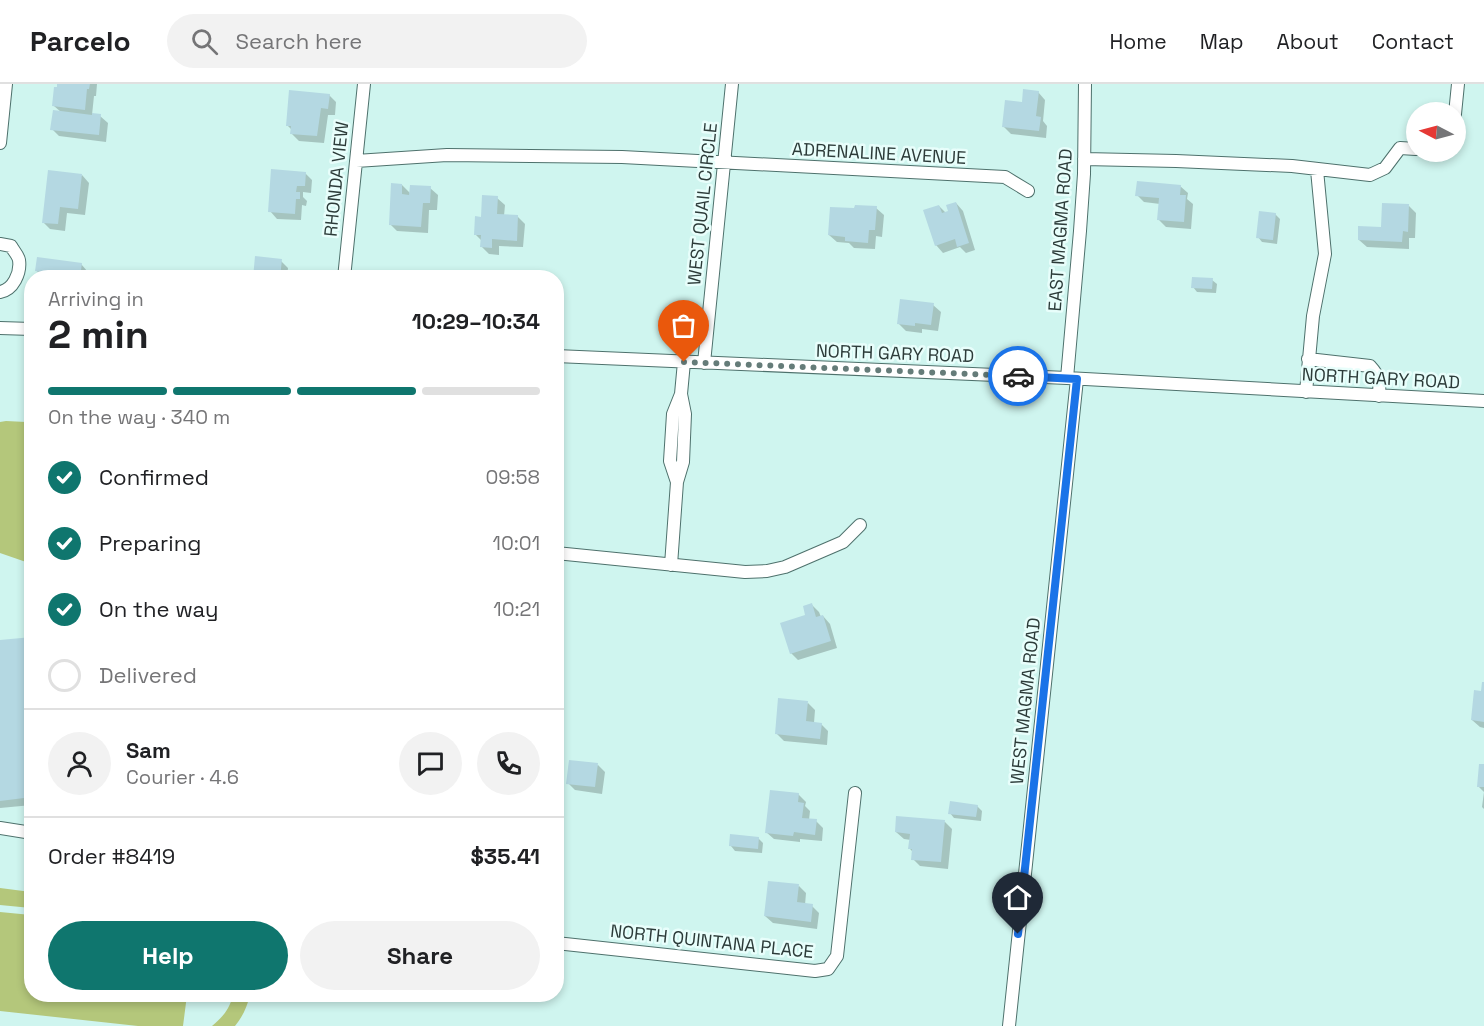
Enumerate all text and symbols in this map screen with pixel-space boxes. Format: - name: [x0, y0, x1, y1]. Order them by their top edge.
- search box: [167, 14, 587, 68]
- text: Parcelo: [30, 23, 131, 59]
- icon: search: [188, 25, 221, 58]
- text: Search here: [236, 27, 362, 55]
- text: Home: [1109, 28, 1167, 55]
- text: Map: [1200, 28, 1244, 55]
- text: About: [1277, 28, 1339, 55]
- text: Contact: [1372, 28, 1454, 55]
- north arrow: [1406, 102, 1466, 162]
- map controls: [1406, 102, 1466, 162]
- street label: RHONDA VIEW: [319, 120, 354, 238]
- street label: WEST QUAIL CIRCLE: [682, 122, 722, 286]
- street label: ADRENALINE AVENUE: [791, 137, 967, 169]
- street label: EAST MAGMA ROAD: [1043, 148, 1077, 312]
- text: Arriving in: [48, 286, 144, 312]
- pin: [658, 300, 709, 362]
- text: 10:29–10:34: [412, 307, 540, 335]
- icon: bag: [667, 309, 700, 342]
- text: 2 min: [48, 310, 149, 359]
- street label: NORTH GARY ROAD: [815, 339, 975, 367]
- courier: [988, 346, 1048, 406]
- icon: car: [1002, 360, 1035, 393]
- street label: NORTH GARY ROAD: [1301, 362, 1461, 394]
- text: On the way · 340 m: [48, 404, 230, 430]
- icon: check: [48, 461, 81, 494]
- text: Confirmed: [99, 463, 209, 491]
- text: 09:58: [485, 464, 540, 490]
- icon: check: [48, 527, 81, 560]
- text: Preparing: [99, 529, 201, 557]
- text: 10:01: [493, 530, 540, 556]
- icon: check: [48, 593, 81, 626]
- text: On the way: [99, 595, 218, 623]
- text: 10:21: [493, 596, 540, 622]
- street label: WEST MAGMA ROAD: [1005, 616, 1045, 786]
- text: Delivered: [99, 661, 197, 689]
- button: person: [48, 732, 111, 795]
- button: chat: [399, 732, 462, 795]
- button: phone: [477, 732, 540, 795]
- text: Sam: [126, 736, 171, 764]
- text: Courier · 4.6: [126, 764, 239, 790]
- text: Order #8419: [48, 842, 175, 870]
- text: $35.41: [470, 842, 540, 870]
- pin: [992, 872, 1043, 934]
- icon: home: [1001, 881, 1034, 914]
- street label: NORTH QUINTANA PLACE: [609, 919, 815, 963]
- button: Help: [48, 921, 288, 990]
- button: Share: [300, 921, 540, 990]

